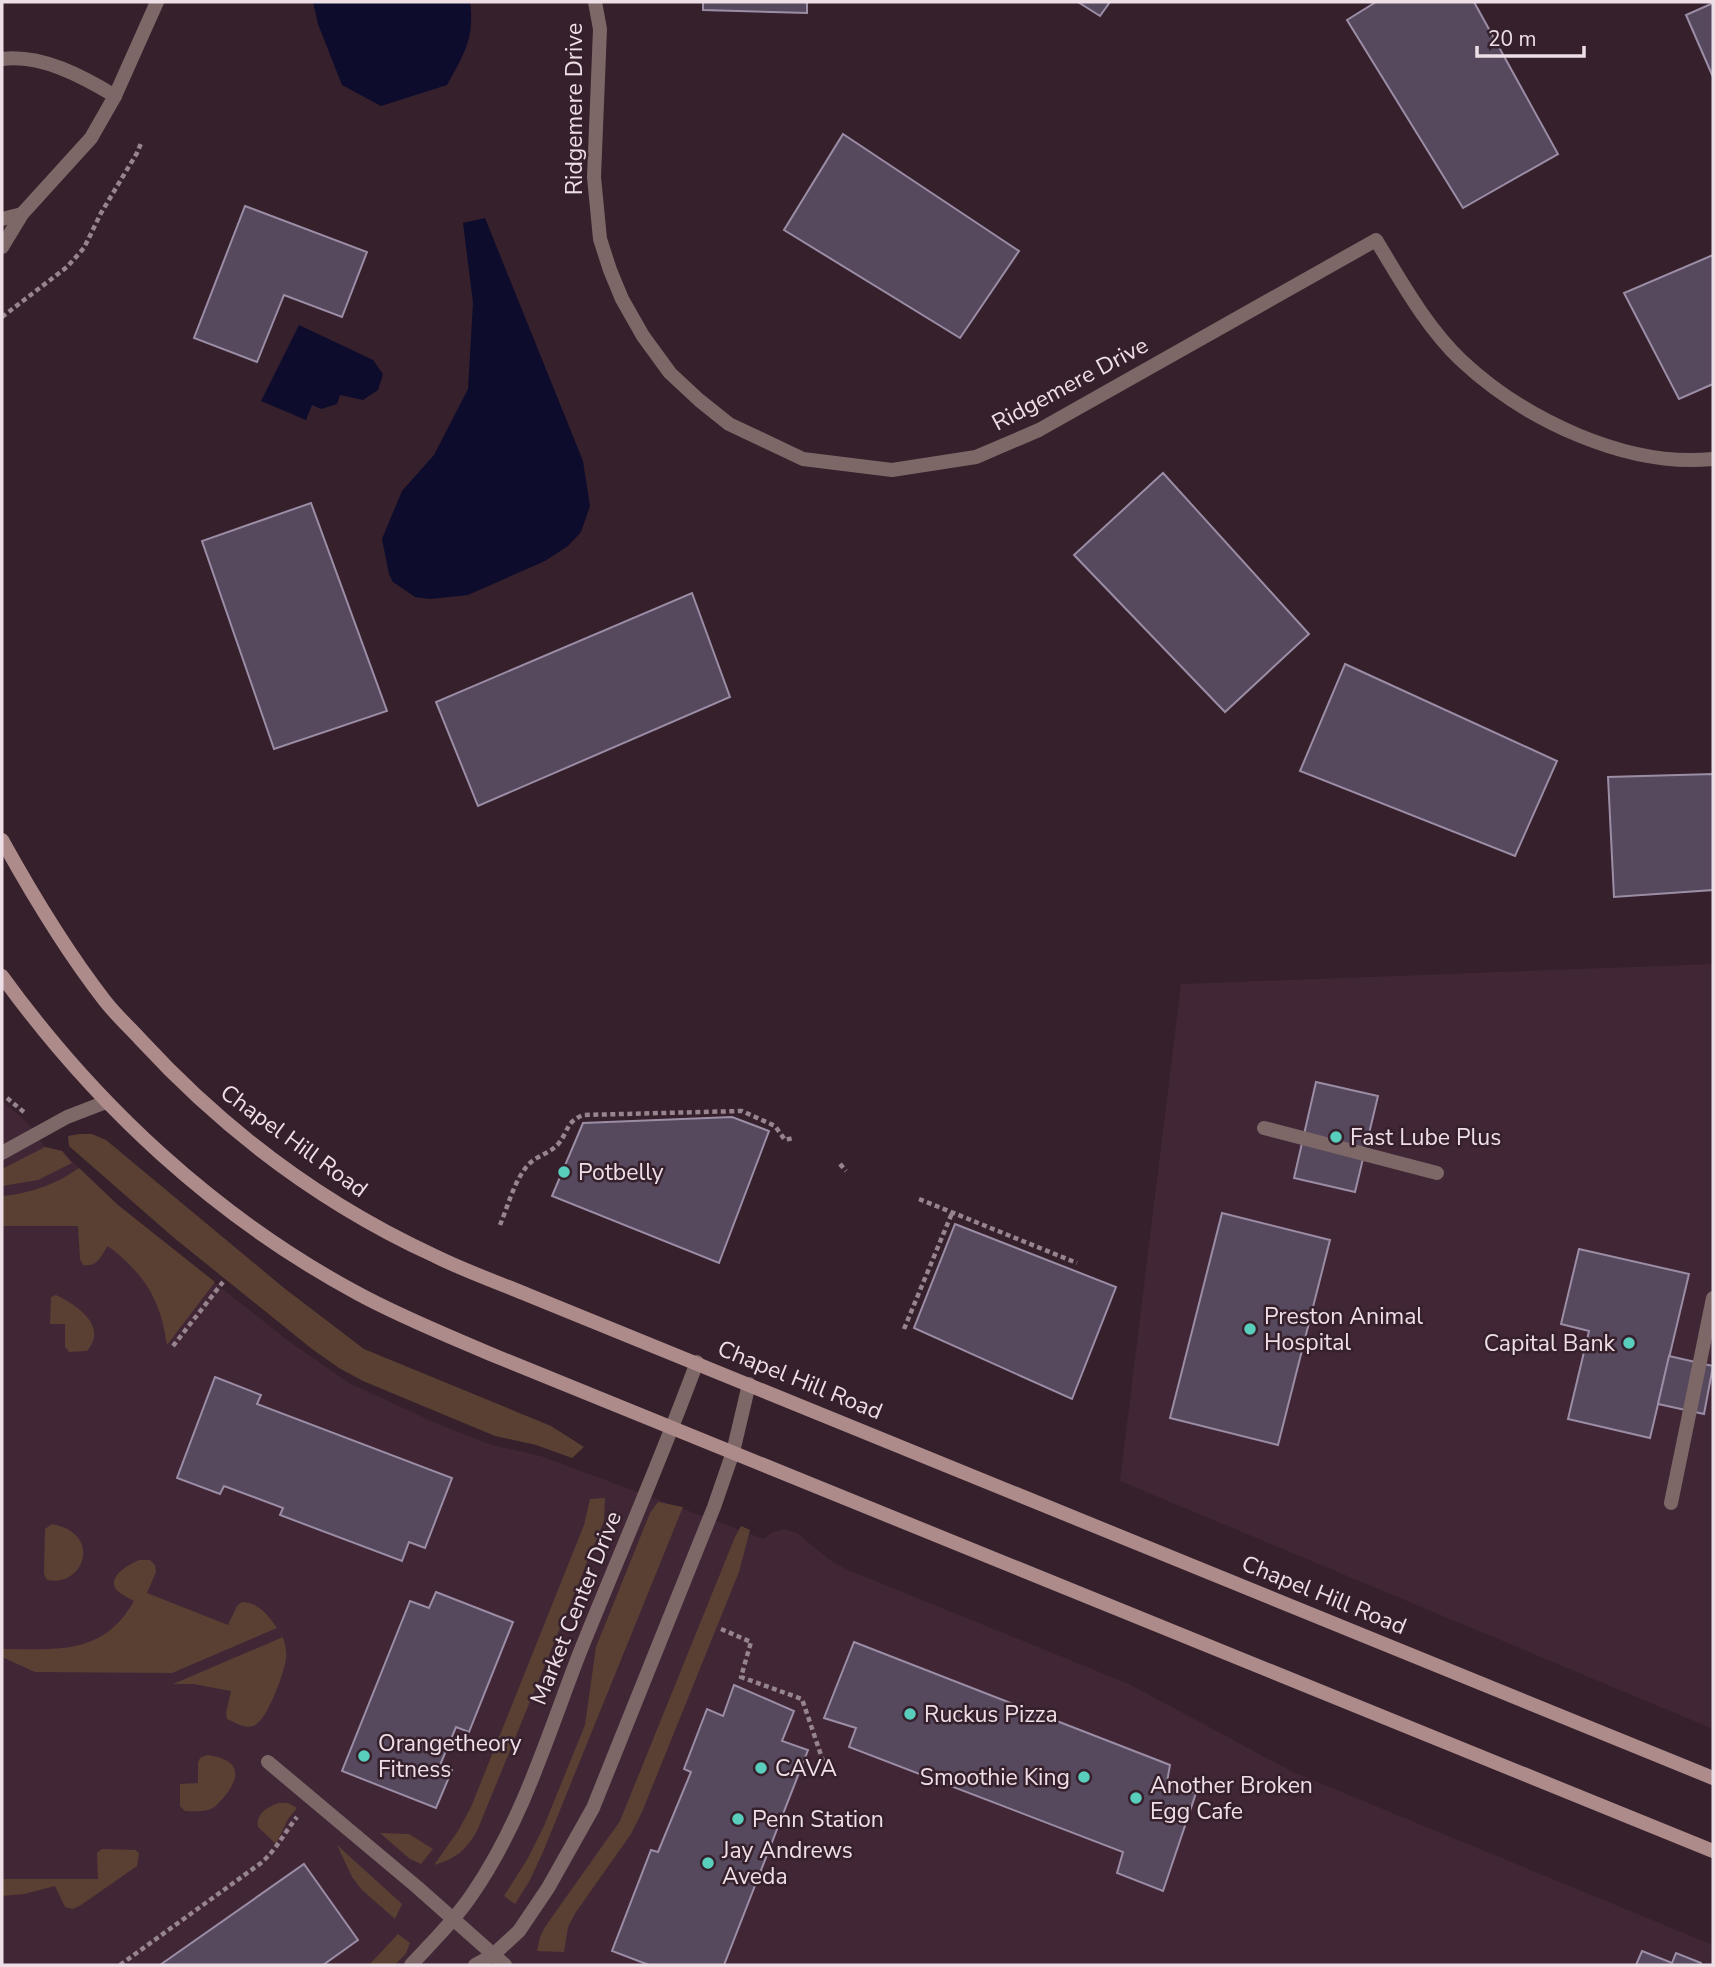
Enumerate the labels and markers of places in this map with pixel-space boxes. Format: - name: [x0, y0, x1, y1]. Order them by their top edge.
- place label: Fast Lube Plus: [1350, 1122, 1501, 1153]
- marker: Fast Lube Plus: [1328, 1129, 1344, 1145]
- place label: Potbelly: [578, 1157, 664, 1188]
- marker: Potbelly: [556, 1164, 572, 1180]
- place label: Preston Animal Hospital: [1264, 1301, 1423, 1358]
- marker: Preston Animal Hospital: [1242, 1321, 1258, 1337]
- place label: Capital Bank: [1484, 1328, 1615, 1359]
- marker: Capital Bank: [1621, 1335, 1637, 1351]
- place label: Ruckus Pizza: [924, 1699, 1058, 1730]
- marker: Ruckus Pizza: [902, 1706, 918, 1722]
- place label: Orangetheory Fitness: [378, 1728, 522, 1785]
- marker: Orangetheory Fitness: [356, 1748, 372, 1764]
- place label: CAVA: [775, 1753, 837, 1784]
- marker: CAVA: [753, 1760, 769, 1776]
- place label: Smoothie King: [920, 1762, 1070, 1793]
- marker: Smoothie King: [1076, 1769, 1092, 1785]
- place label: Another Broken Egg Cafe: [1150, 1770, 1313, 1827]
- marker: Another Broken Egg Cafe: [1128, 1790, 1144, 1806]
- place label: Penn Station: [752, 1804, 884, 1835]
- marker: Penn Station: [730, 1811, 746, 1827]
- place label: Jay Andrews Aveda: [721, 1835, 853, 1892]
- marker: Jay Andrews Aveda: [700, 1855, 716, 1871]

